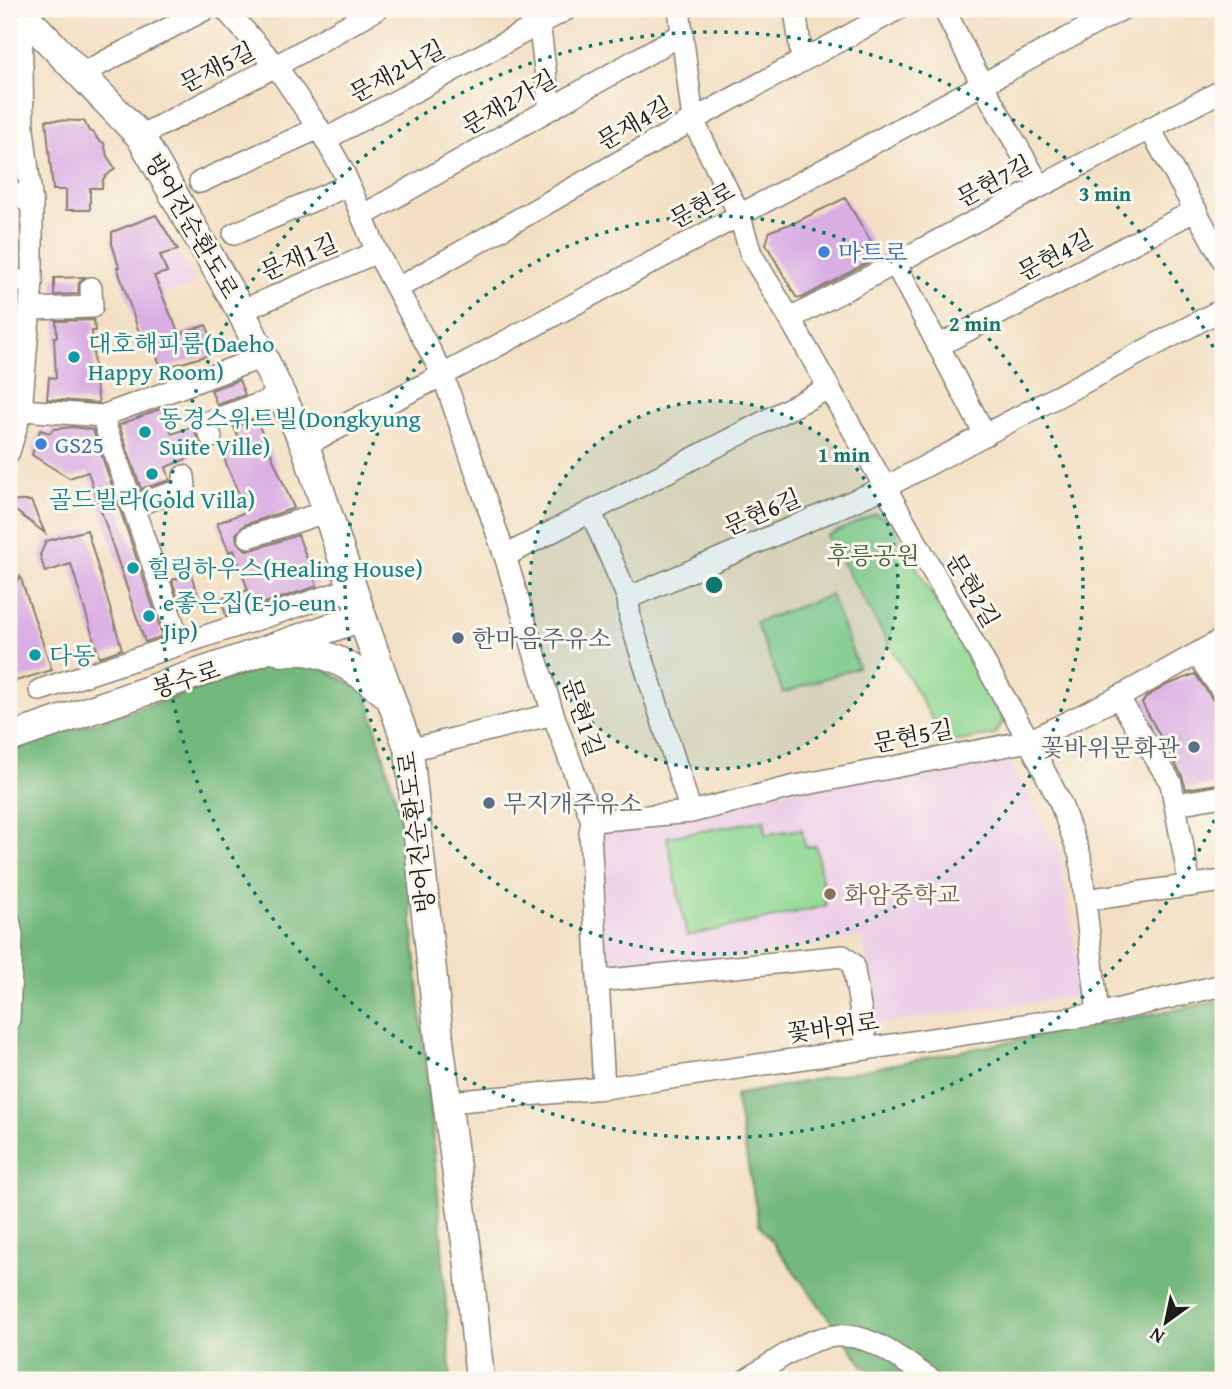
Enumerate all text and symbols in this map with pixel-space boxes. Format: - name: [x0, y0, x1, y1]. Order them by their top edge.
- street label: 문재2나길: [343, 31, 451, 111]
- street label: 문재5길: [173, 33, 261, 101]
- street label: 문재2가길: [455, 61, 563, 143]
- street label: 문재4길: [590, 88, 678, 158]
- street label: 방어진순환도로: [136, 147, 248, 305]
- street label: 문현7길: [950, 147, 1038, 215]
- street label: 문현로: [663, 173, 741, 237]
- text: 3 min: [1079, 178, 1132, 209]
- street label: 문현4길: [1011, 221, 1099, 289]
- street label: 문재1길: [255, 225, 343, 289]
- place label: 마트로: [838, 235, 908, 270]
- marker: 마트로: [816, 244, 832, 260]
- text: 2 min: [949, 308, 1002, 339]
- place label: 대호해피룸(Daeho Happy Room): [88, 326, 275, 389]
- marker: 대호해피룸(Daeho Happy Room): [66, 349, 82, 365]
- place label: 동경스위트빌(Dongkyung Suite Ville): [159, 401, 421, 464]
- marker: 동경스위트빌(Dongkyung Suite Ville): [137, 424, 153, 440]
- place label: GS25: [55, 427, 104, 462]
- marker: GS25: [33, 436, 49, 452]
- text: 1 min: [818, 439, 871, 470]
- marker: 골드빌라(Gold Villa): [144, 466, 160, 482]
- street label: 문현6길: [718, 480, 806, 544]
- place label: 골드빌라(Gold Villa): [49, 482, 255, 517]
- park label: 후릉공원: [827, 538, 919, 573]
- street label: 문현2길: [938, 546, 1008, 634]
- place label: 힐링하우스(Healing House): [147, 551, 423, 586]
- marker: 힐링하우스(Healing House): [125, 560, 141, 576]
- centre of rings: [702, 573, 726, 597]
- place label: e좋은집(E-jo-eun Jip): [160, 585, 337, 648]
- marker: e좋은집(E-jo-eun Jip): [141, 608, 157, 624]
- place label: 한마음주유소: [472, 621, 611, 656]
- marker: 한마음주유소: [450, 630, 466, 646]
- place label: 다동: [49, 638, 95, 673]
- marker: 다동: [27, 647, 43, 663]
- street label: 봉수로: [148, 652, 224, 706]
- street label: 문현1길: [553, 673, 613, 761]
- street label: 문현5길: [870, 711, 956, 761]
- place label: 꽃바위문화관: [1041, 730, 1180, 765]
- marker: 꽃바위문화관: [1186, 739, 1202, 755]
- street label: 방어진순환도로: [389, 749, 443, 915]
- place label: 무지개주유소: [503, 786, 642, 821]
- marker: 무지개주유소: [481, 795, 497, 811]
- place label: 화암중학교: [844, 877, 960, 912]
- marker: 화암중학교: [822, 886, 838, 902]
- street label: 꽃바위로: [785, 1003, 881, 1051]
- north arrow: [1130, 1288, 1200, 1358]
- text: N: [1144, 1321, 1170, 1351]

